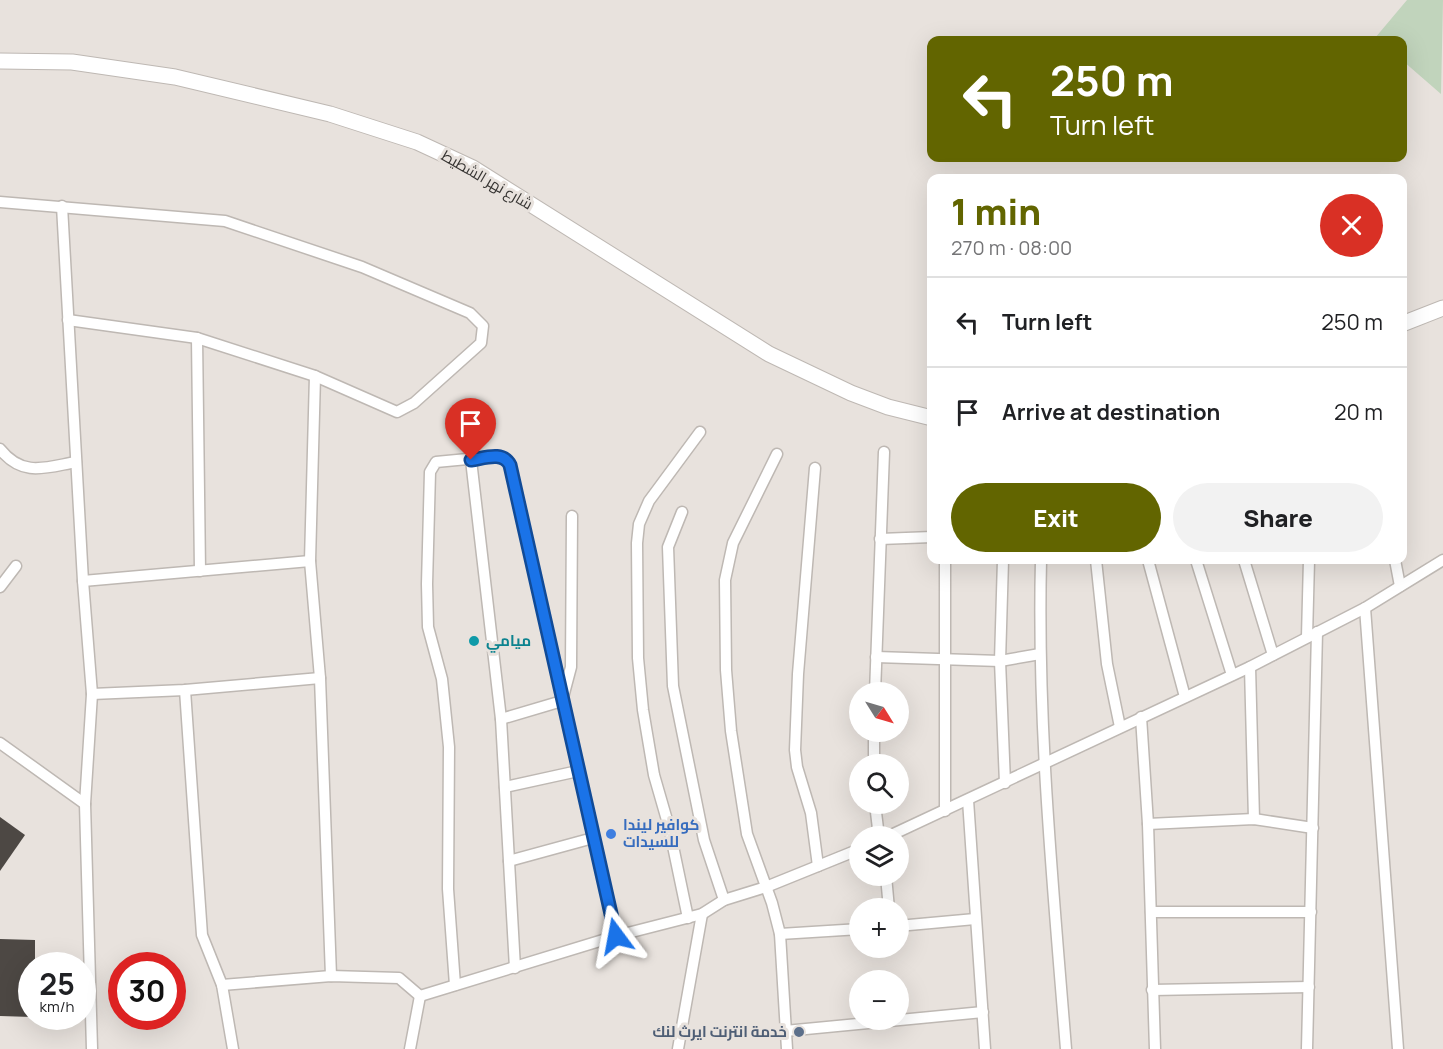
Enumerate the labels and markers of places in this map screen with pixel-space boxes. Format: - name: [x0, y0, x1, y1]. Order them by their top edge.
- pin: [445, 398, 496, 460]
- place label: ميامي: [486, 630, 531, 653]
- marker: ميامي: [467, 634, 481, 648]
- place label: كوافير ليندا للسيدات: [623, 814, 699, 852]
- marker: كوافير ليندا للسيدات: [604, 827, 618, 841]
- place label: خدمة انترنت ايرث لنك: [652, 1021, 787, 1042]
- marker: خدمة انترنت ايرث لنك: [792, 1025, 806, 1039]

